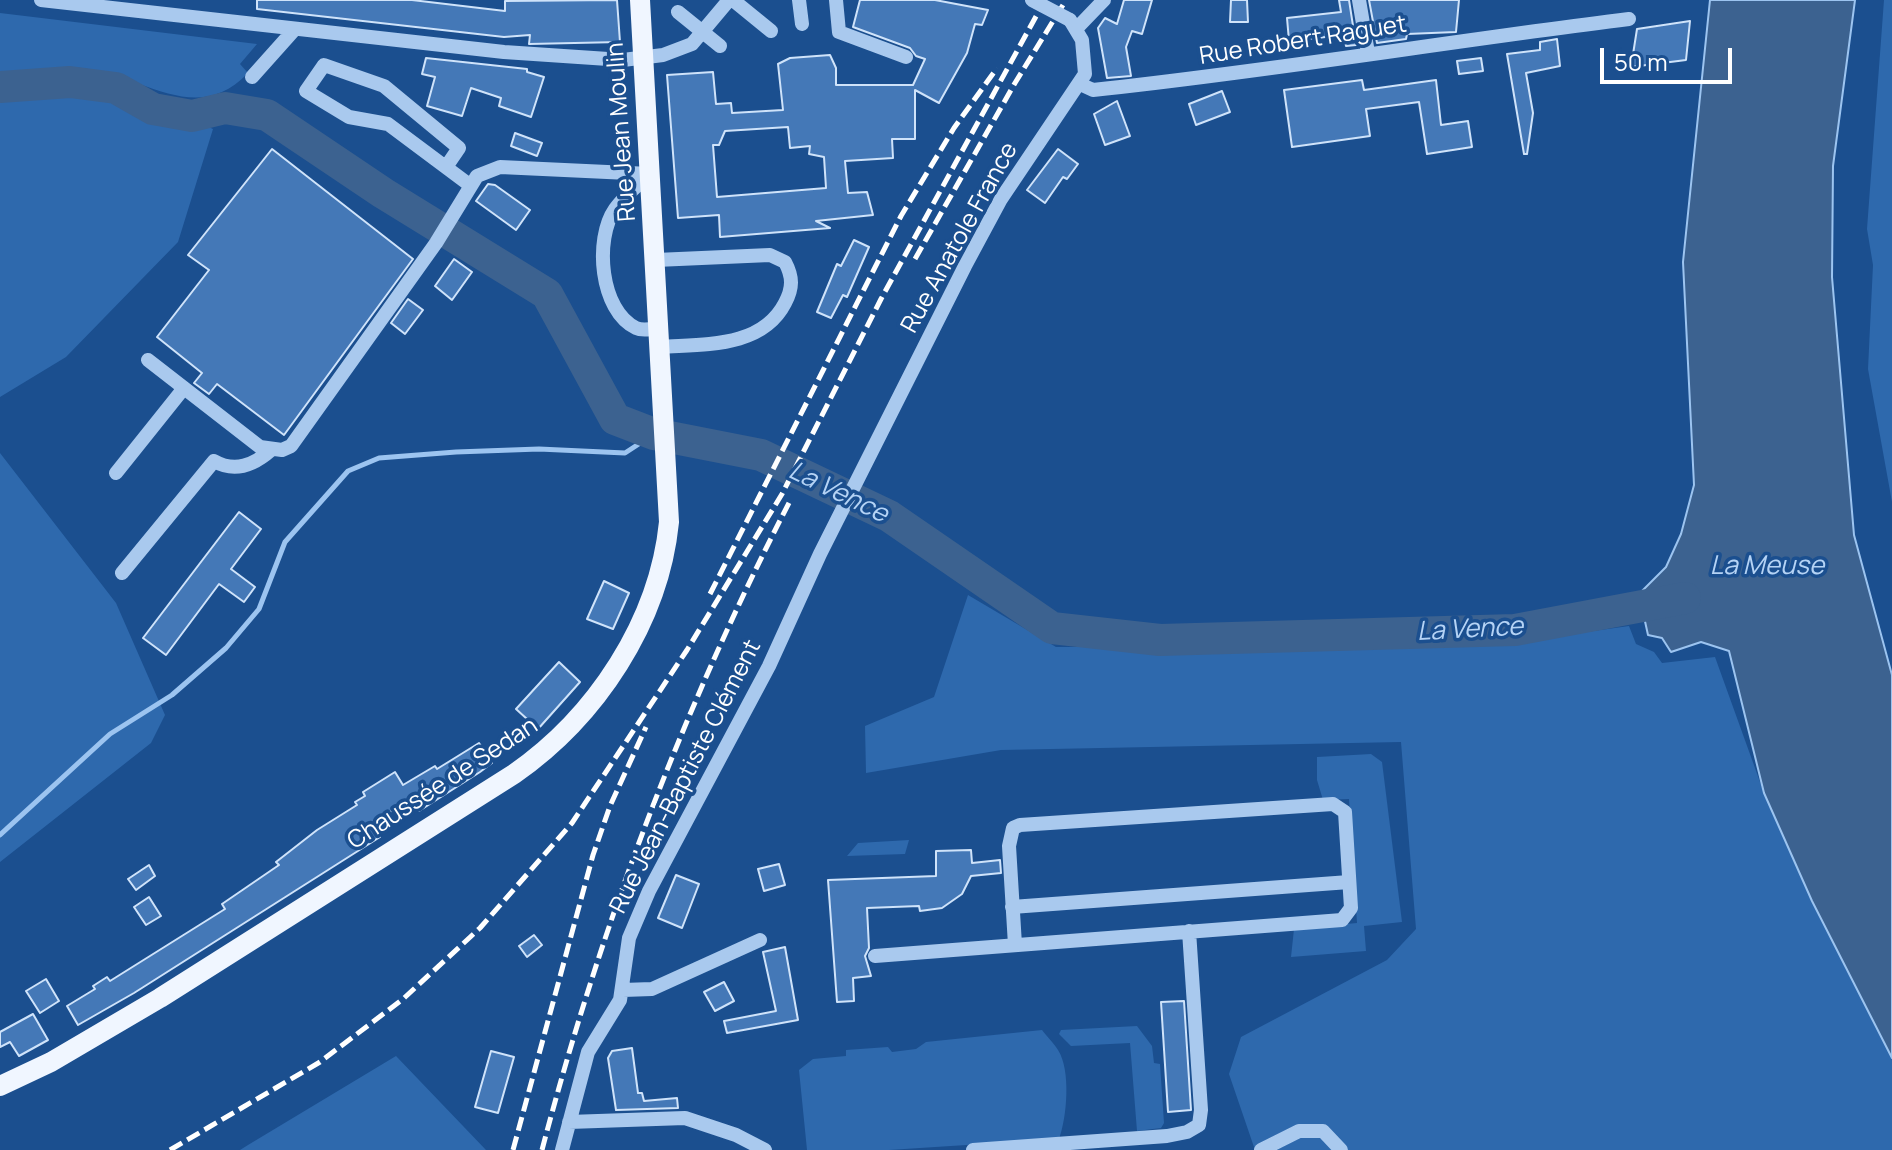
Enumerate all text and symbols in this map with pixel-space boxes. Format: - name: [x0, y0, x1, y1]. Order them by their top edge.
- street label: Rue Robert Raguet: [1197, 10, 1409, 72]
- scale bar: [1604, 32, 1736, 82]
- street label: Rue Jean Moulin: [601, 41, 643, 223]
- text: 50 m: [1614, 45, 1668, 78]
- street label: Rue Anatole France: [896, 138, 1024, 338]
- water label: La Vence: [783, 456, 893, 530]
- water label: La Meuse: [1710, 551, 1824, 583]
- water label: La Vence: [1416, 612, 1524, 648]
- street label: Rue Jean-Baptiste Clément: [604, 635, 768, 919]
- street label: Chaussée de Sedan: [343, 712, 543, 856]

